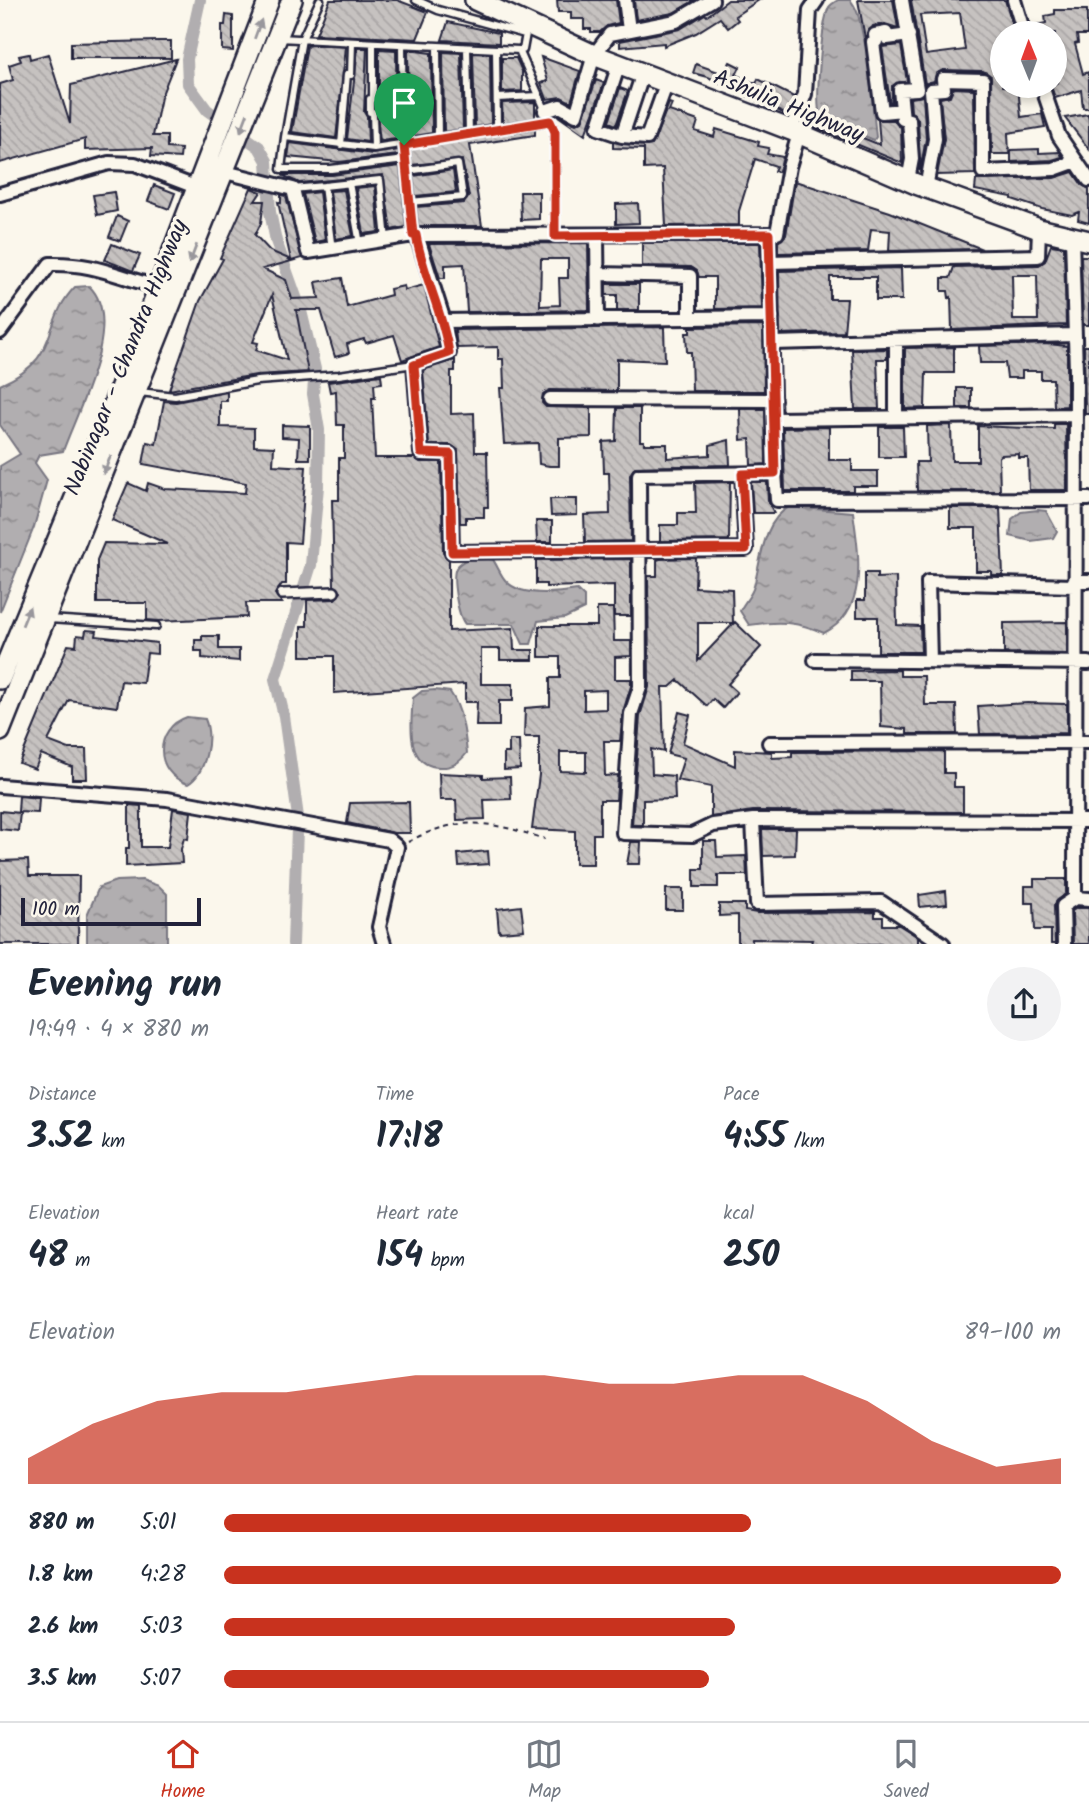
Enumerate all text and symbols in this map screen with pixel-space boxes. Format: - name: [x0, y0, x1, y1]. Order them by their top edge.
- one-way arrow: [253, 18, 264, 39]
- north arrow: [990, 21, 1068, 98]
- map controls: [990, 21, 1067, 98]
- street label: Ashulia Highway: [708, 60, 869, 153]
- pin: [374, 73, 434, 145]
- icon: arrive: [385, 84, 423, 122]
- one-way arrow: [238, 112, 249, 133]
- street label: Nabinagar - Chandra Highway: [55, 214, 199, 501]
- one-way arrow: [187, 244, 198, 265]
- one-way arrow: [102, 455, 113, 476]
- one-way arrow: [20, 606, 32, 626]
- scale bar: [21, 895, 201, 927]
- text: 100 m: [32, 895, 80, 925]
- text: Evening run: [28, 956, 222, 1016]
- button: share: [987, 967, 1061, 1041]
- text: 19:49 · 4 × 880 m: [28, 1012, 209, 1048]
- text: Distance: [28, 1080, 96, 1110]
- text: Time: [376, 1080, 414, 1110]
- text: Pace: [723, 1080, 760, 1110]
- text: 3.52: [28, 1110, 94, 1166]
- text: 17:18: [376, 1110, 443, 1166]
- text: 4:55: [723, 1110, 786, 1166]
- text: km: [94, 1127, 125, 1157]
- text: /km: [786, 1127, 825, 1157]
- text: Elevation: [28, 1199, 100, 1229]
- text: Heart rate: [376, 1199, 458, 1229]
- text: kcal: [723, 1199, 754, 1229]
- text: 48: [28, 1229, 68, 1285]
- text: 154: [376, 1229, 423, 1285]
- text: 250: [723, 1229, 779, 1285]
- text: m: [68, 1246, 90, 1276]
- text: bpm: [423, 1246, 465, 1276]
- text: Elevation: [28, 1315, 115, 1351]
- text: 89–100 m: [964, 1315, 1061, 1351]
- text: 880 m: [28, 1505, 95, 1541]
- text: 5:01: [140, 1505, 177, 1541]
- text: 1.8 km: [28, 1557, 93, 1593]
- text: 4:28: [140, 1557, 186, 1593]
- text: 2.6 km: [28, 1609, 98, 1645]
- text: 5:03: [140, 1609, 183, 1645]
- text: 3.5 km: [28, 1661, 97, 1697]
- text: 5:07: [140, 1661, 180, 1697]
- tab: Home: [160, 1735, 205, 1807]
- tab: Map: [525, 1735, 563, 1807]
- tab: Saved: [884, 1735, 929, 1807]

